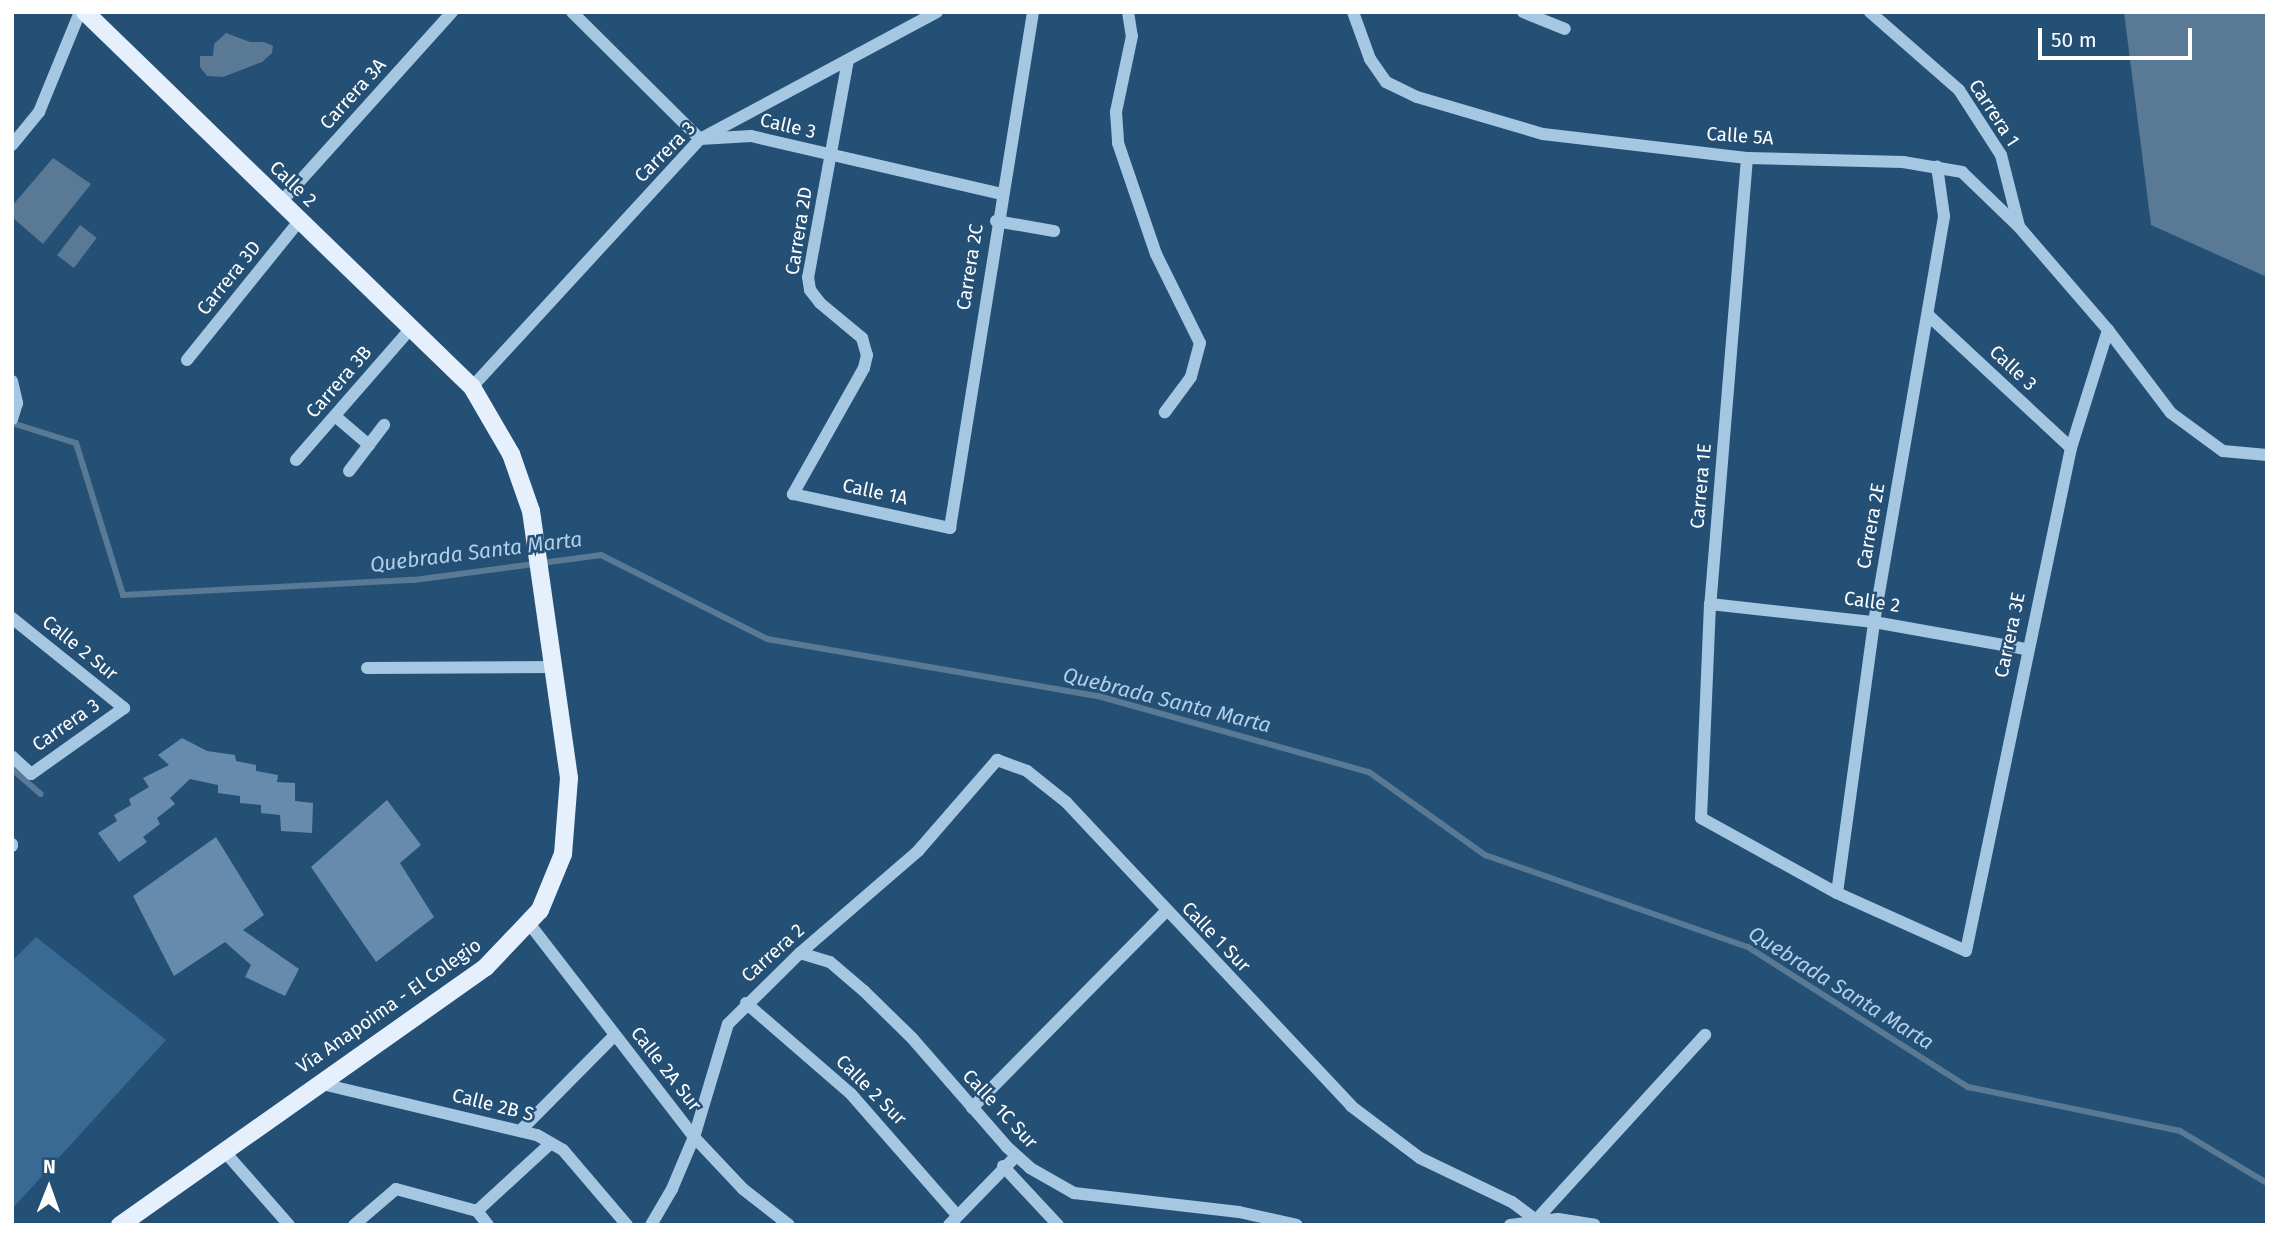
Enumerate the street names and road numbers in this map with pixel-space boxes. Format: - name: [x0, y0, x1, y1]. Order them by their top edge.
- street label: Carrera 3A: [315, 54, 391, 134]
- street label: Carrera 1: [1964, 75, 2024, 151]
- street label: Calle 3: [758, 109, 818, 143]
- street label: Carrera 3: [630, 117, 700, 187]
- street label: Calle 5A: [1706, 122, 1774, 150]
- street label: Calle 2: [265, 156, 321, 212]
- street label: Carrera 2D: [781, 185, 817, 277]
- street label: Carrera 2C: [952, 222, 988, 312]
- street label: Carrera 3D: [192, 236, 266, 320]
- street label: Calle 3: [1985, 340, 2041, 396]
- street label: Carrera 3B: [301, 341, 377, 423]
- street label: Carrera 1E: [1686, 442, 1716, 530]
- street label: Calle 1A: [840, 474, 910, 510]
- street label: Carrera 2E: [1852, 481, 1890, 571]
- street label: Calle 2: [1842, 587, 1902, 617]
- street label: Carrera 3E: [1990, 590, 2030, 680]
- street label: Calle 2 Sur: [38, 611, 122, 685]
- street label: Carrera 3: [28, 694, 104, 756]
- street label: Calle 1 Sur: [1177, 897, 1255, 977]
- street label: Carrera 2: [737, 919, 809, 987]
- street label: Vía Anapoima - El Colegio: [292, 934, 486, 1078]
- street label: Calle 2A Sur: [626, 1022, 706, 1116]
- street label: Calle 2 Sur: [831, 1050, 911, 1130]
- street label: Calle 1C Sur: [958, 1065, 1042, 1153]
- street label: Calle 2B S: [450, 1084, 536, 1126]

